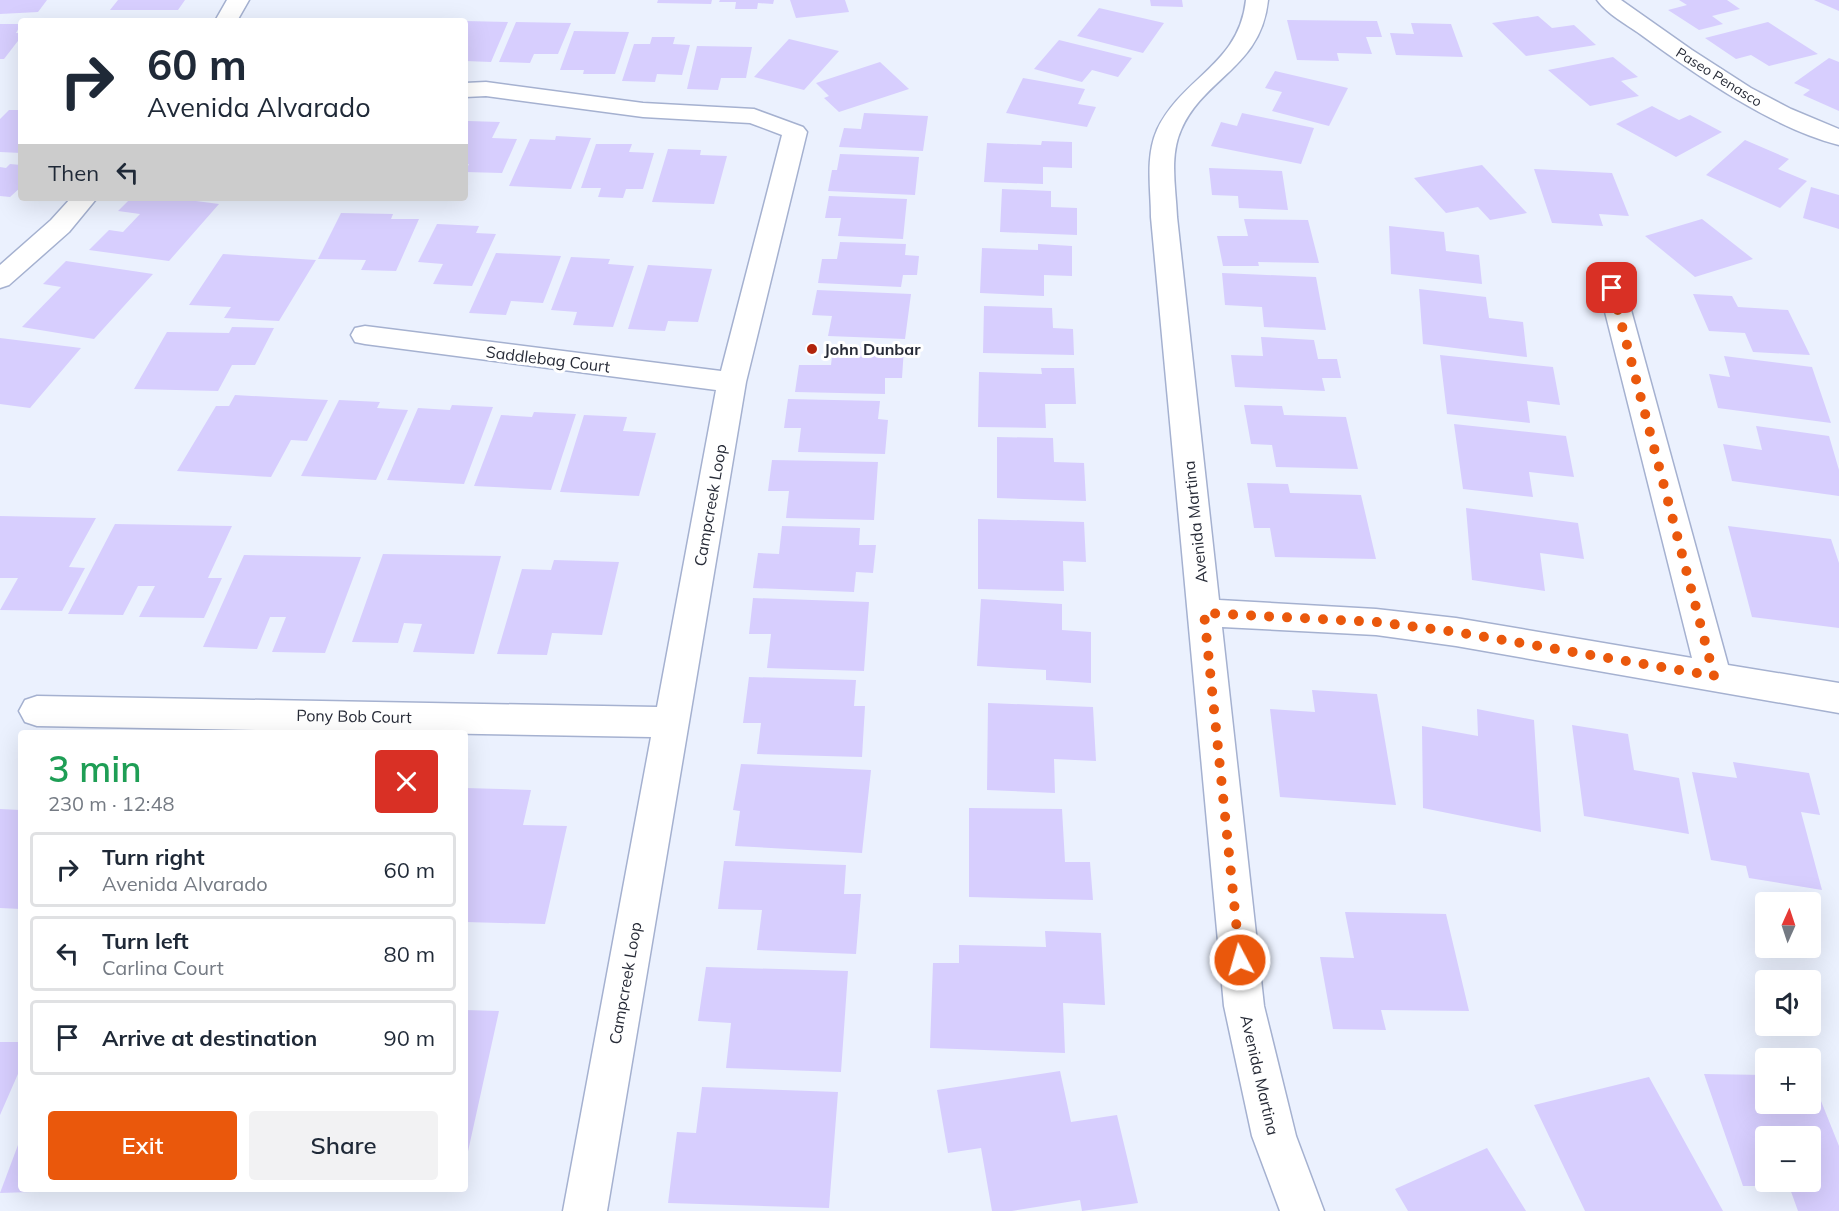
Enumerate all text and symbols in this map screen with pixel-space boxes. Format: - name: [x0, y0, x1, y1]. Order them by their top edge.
- text: 60 m: [147, 38, 247, 91]
- icon: right: [48, 42, 126, 120]
- street label: Paseo Penasco: [1673, 43, 1765, 111]
- text: Avenida Alvarado: [147, 90, 371, 124]
- icon: left: [111, 156, 144, 189]
- text: Then: [48, 159, 99, 187]
- pin: [1586, 262, 1637, 313]
- icon: arrive: [1595, 271, 1628, 304]
- place label: John Dunbar: [824, 339, 921, 359]
- street label: Saddlebag Court: [485, 341, 612, 377]
- marker: John Dunbar: [805, 342, 819, 356]
- street label: Campcreek Loop: [689, 442, 731, 568]
- street label: Avenida Martina: [1179, 460, 1211, 584]
- street label: Pony Bob Court: [296, 705, 412, 727]
- text: 3 min: [48, 746, 142, 791]
- button: close: [375, 750, 438, 813]
- text: 230 m · 12:48: [48, 791, 174, 816]
- text: Turn right: [102, 843, 205, 871]
- icon: right: [51, 853, 84, 886]
- text: 60 m: [384, 856, 435, 884]
- text: Avenida Alvarado: [102, 871, 268, 896]
- north arrow: [1755, 892, 1821, 958]
- map controls: [1755, 892, 1821, 1192]
- street label: Campcreek Loop: [604, 920, 646, 1046]
- text: Turn left: [102, 927, 189, 955]
- position arrow: [1208, 928, 1272, 992]
- icon: left: [51, 937, 84, 970]
- text: 80 m: [384, 940, 435, 968]
- text: Carlina Court: [102, 955, 224, 980]
- button: sound: [1755, 970, 1821, 1036]
- street label: Avenida Martina: [1236, 1013, 1284, 1137]
- icon: arrive: [51, 1021, 84, 1054]
- text: Arrive at destination: [102, 1024, 317, 1052]
- text: 90 m: [384, 1024, 435, 1052]
- button: +: [1755, 1048, 1821, 1114]
- button: Exit: [48, 1111, 237, 1180]
- button: Share: [249, 1111, 438, 1180]
- button: −: [1755, 1126, 1821, 1192]

